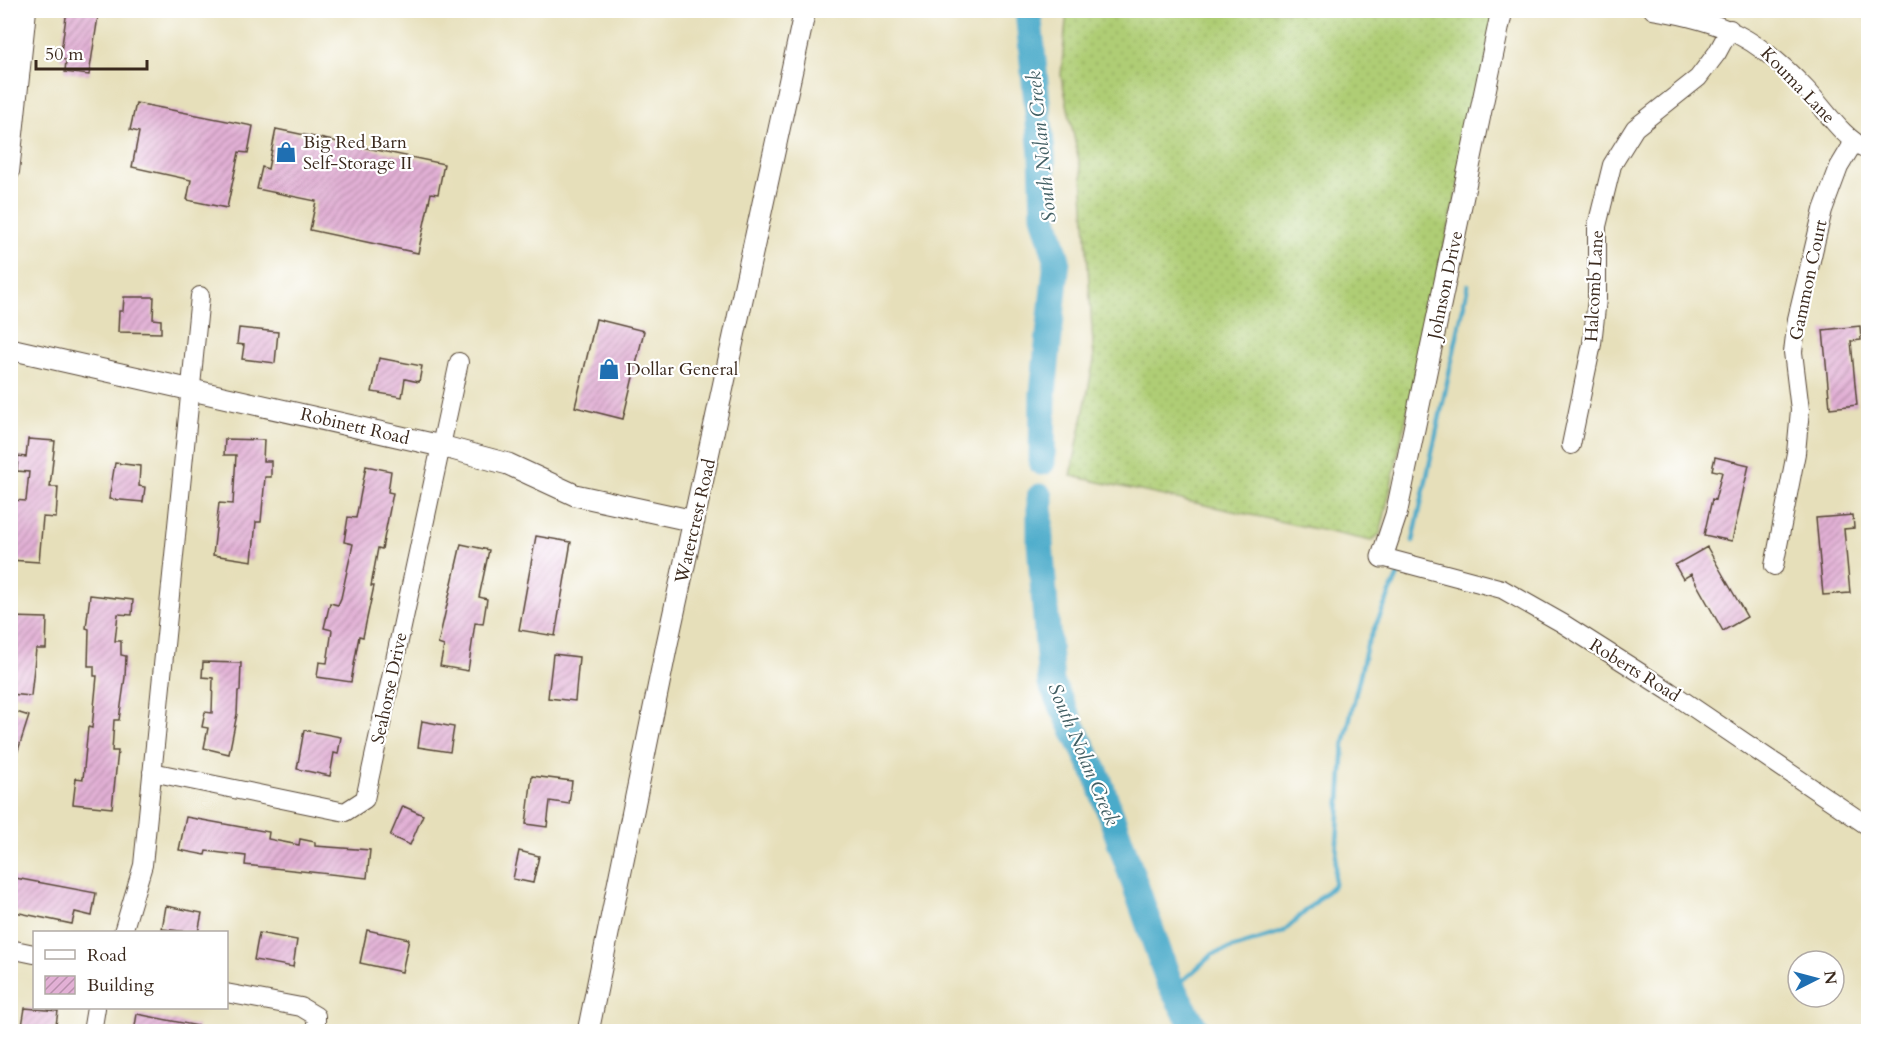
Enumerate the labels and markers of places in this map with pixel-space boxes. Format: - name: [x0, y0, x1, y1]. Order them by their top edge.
- place label: Big Red Barn Self-Storage II: [303, 130, 412, 176]
- shop icon: Big Red Barn Self-Storage II: [274, 140, 298, 164]
- shop icon: Dollar General: [597, 357, 621, 381]
- place label: Dollar General: [626, 357, 739, 382]

